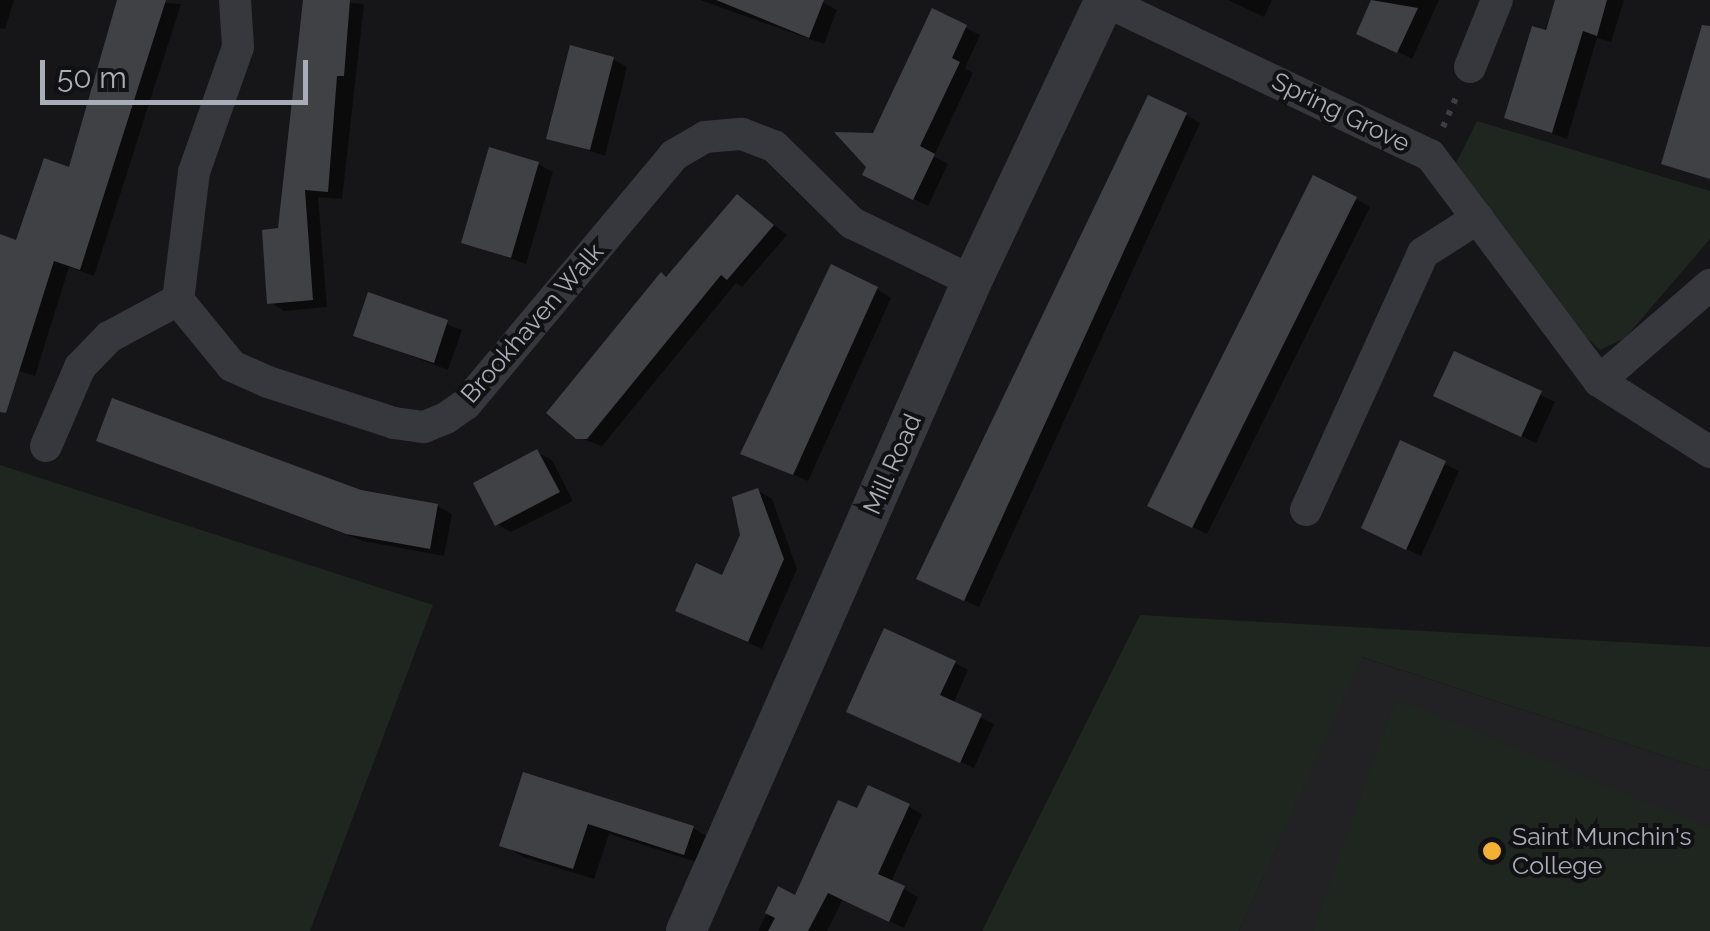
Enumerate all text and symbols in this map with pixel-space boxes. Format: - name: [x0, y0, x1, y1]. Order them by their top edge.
- scale bar: [45, 40, 312, 102]
- text: 50 m: [57, 60, 127, 95]
- street label: Spring Grove: [1267, 66, 1415, 158]
- street label: Brookhaven Walk: [454, 237, 610, 409]
- street label: Mill Road: [856, 409, 928, 519]
- place label: Saint Munchin's College: [1512, 822, 1692, 881]
- marker: Saint Munchin's College: [1481, 840, 1503, 862]

